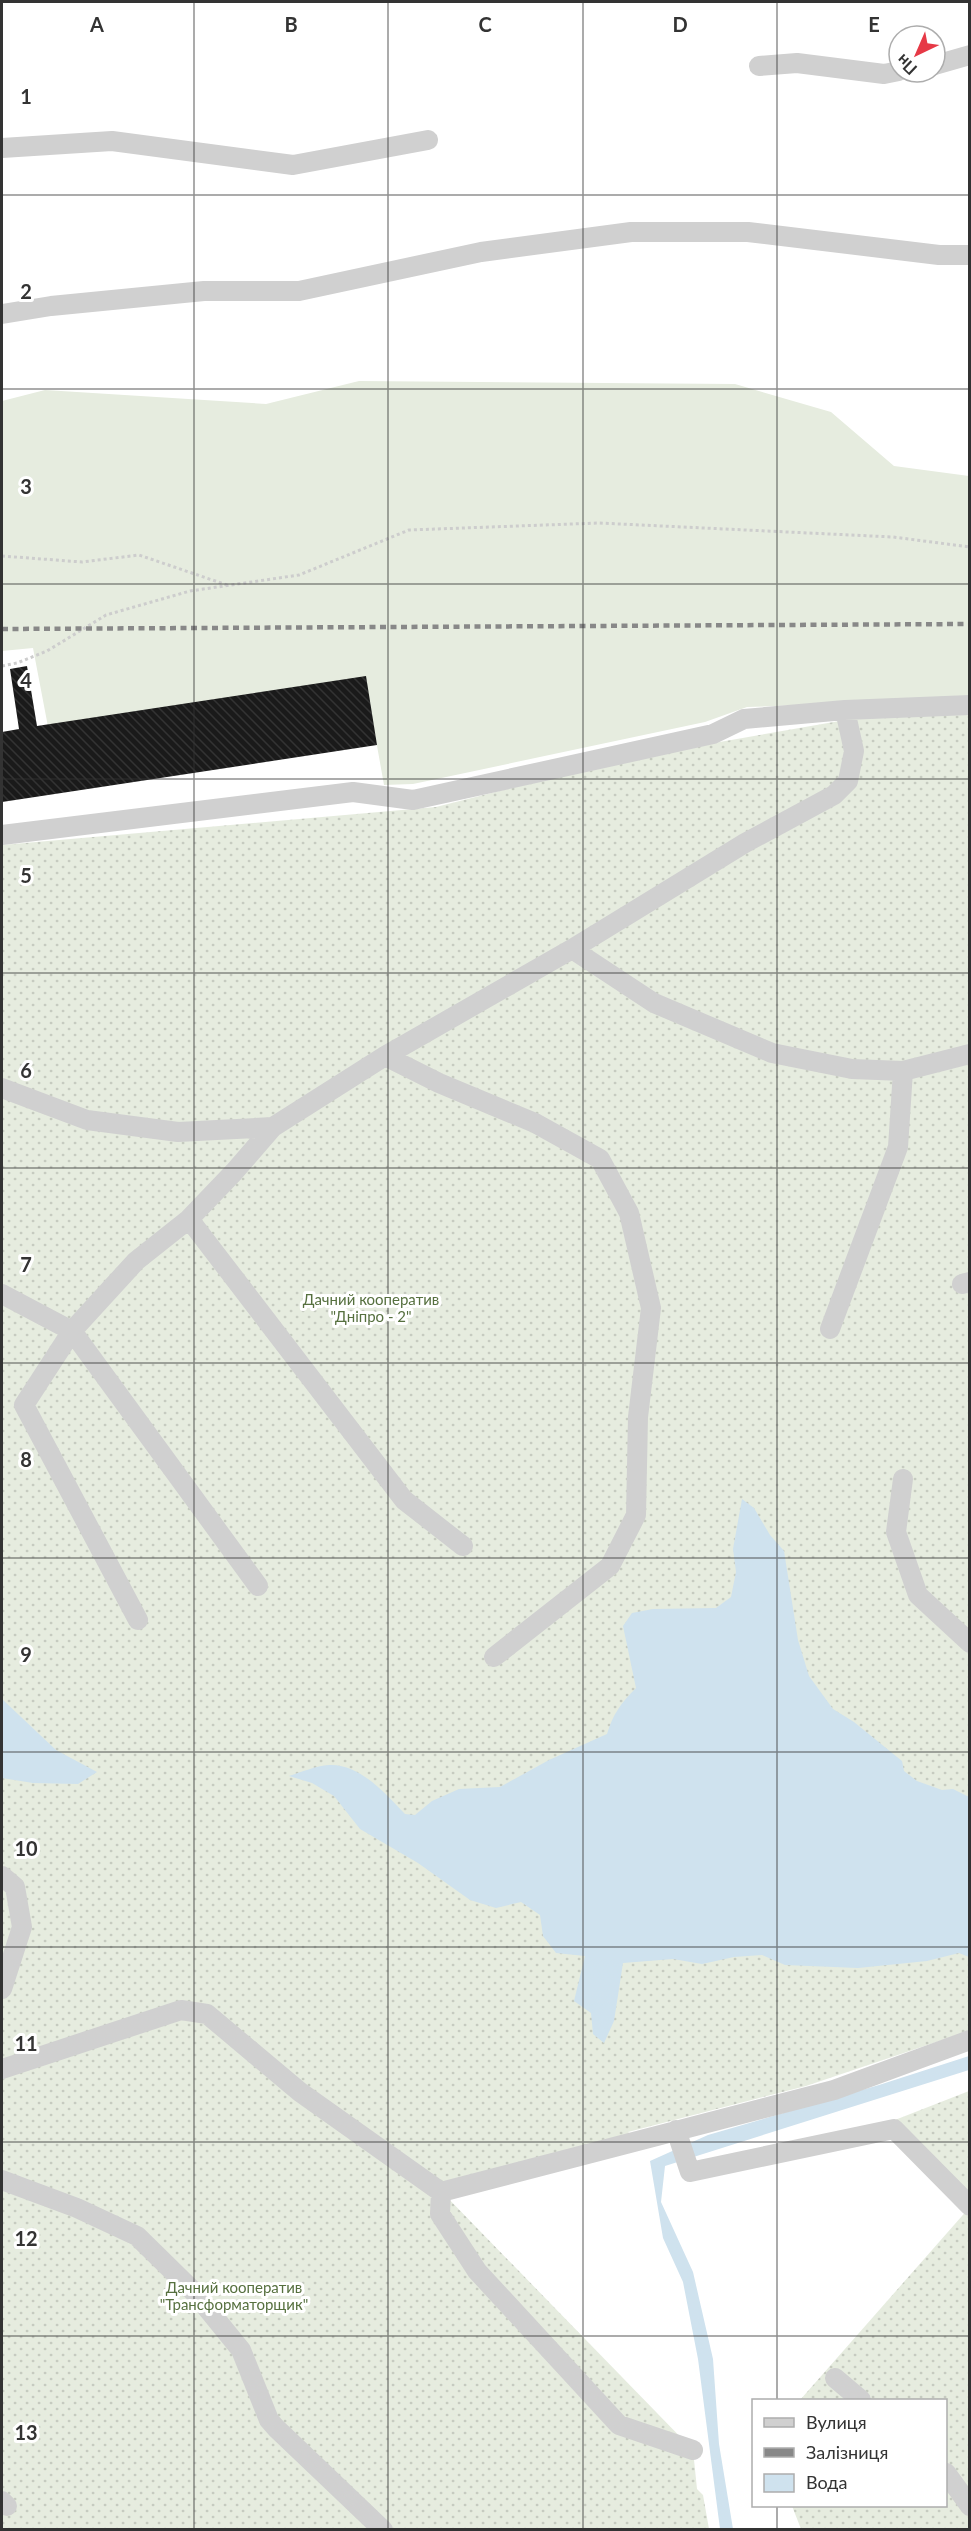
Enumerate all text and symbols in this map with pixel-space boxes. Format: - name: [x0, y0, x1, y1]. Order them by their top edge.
- text: A: [89, 12, 104, 36]
- text: B: [284, 12, 298, 36]
- text: C: [478, 12, 492, 36]
- text: D: [672, 12, 688, 36]
- text: E: [868, 12, 880, 36]
- north arrow: [887, 24, 947, 84]
- text: Пн: [892, 51, 920, 79]
- text: 1: [20, 84, 32, 108]
- text: 2: [20, 279, 32, 303]
- text: 3: [20, 474, 32, 498]
- text: 4: [20, 668, 32, 692]
- text: 5: [20, 863, 32, 887]
- text: 6: [20, 1058, 32, 1082]
- text: 7: [20, 1252, 32, 1276]
- park label: Дачний кооператив "Дніпро - 2": [303, 1290, 439, 1325]
- text: 8: [20, 1447, 32, 1471]
- text: 9: [20, 1642, 32, 1666]
- text: 10: [14, 1836, 38, 1860]
- text: 11: [14, 2031, 38, 2055]
- text: 12: [14, 2226, 38, 2250]
- park label: Дачний кооператив "Трансформаторщик": [160, 2278, 308, 2313]
- legend: [752, 2399, 947, 2507]
- text: Вулиця: [806, 2411, 867, 2433]
- text: 13: [14, 2420, 38, 2444]
- text: Залізниця: [806, 2441, 888, 2463]
- text: Вода: [806, 2471, 847, 2493]

